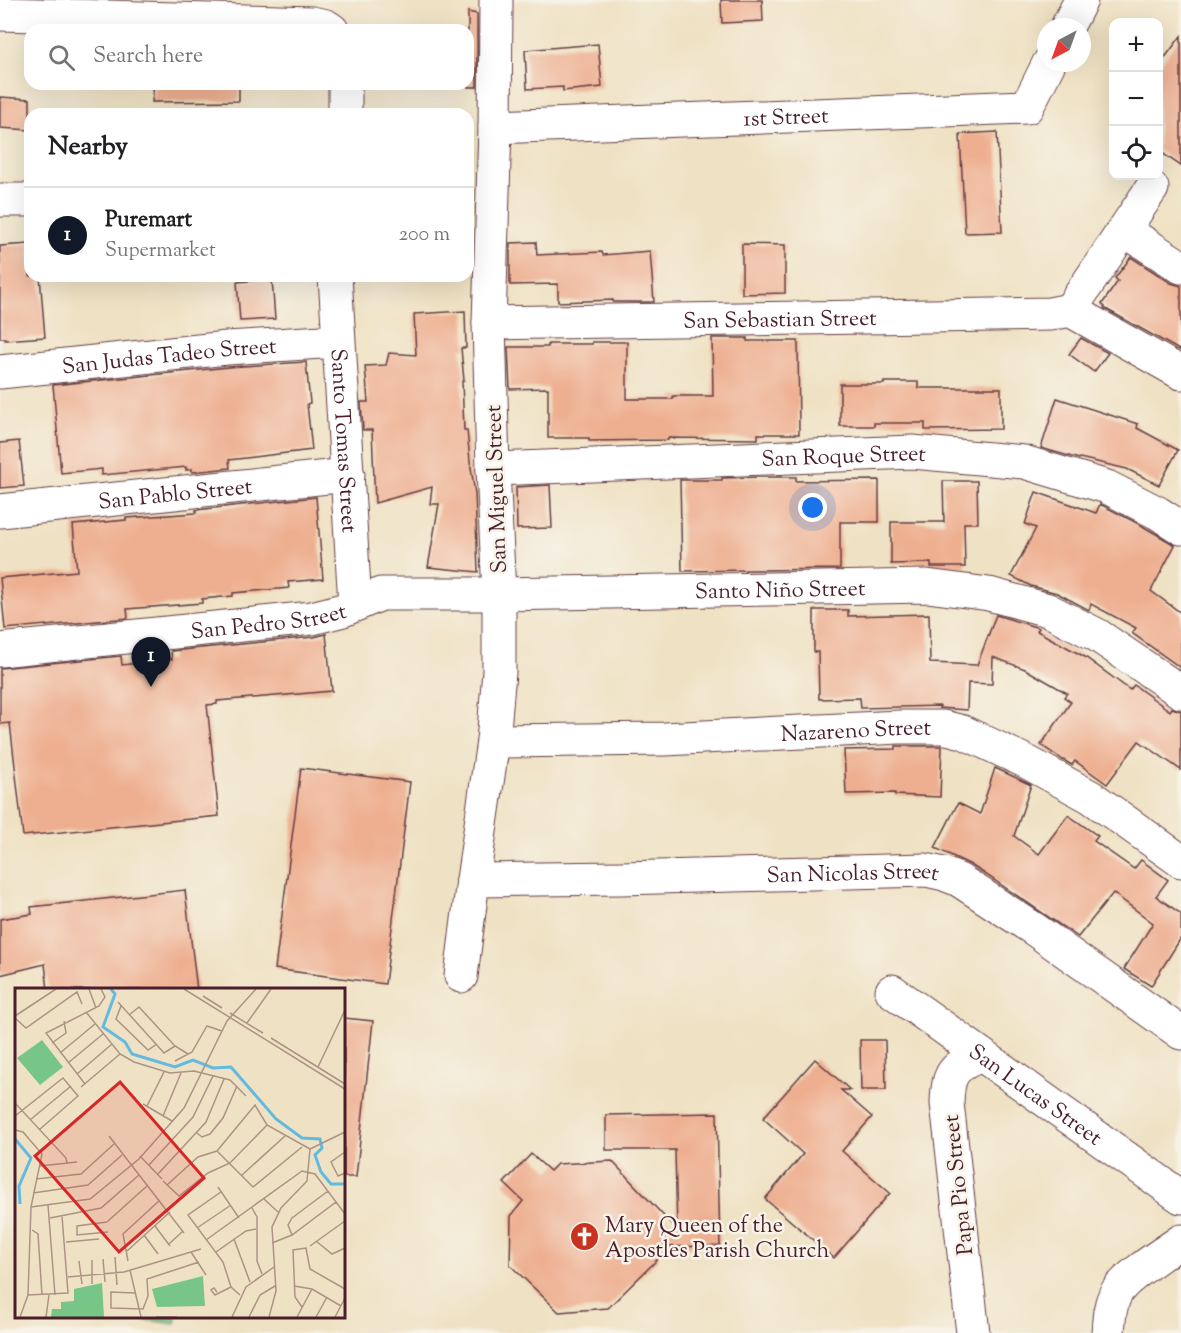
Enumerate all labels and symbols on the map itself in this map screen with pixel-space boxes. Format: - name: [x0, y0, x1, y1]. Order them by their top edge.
- north arrow: [1037, 18, 1091, 72]
- street label: 1st Street: [743, 101, 830, 137]
- street label: San Sebastian Street: [683, 304, 877, 339]
- street label: San Judas Tadeo Street: [61, 332, 278, 384]
- street label: Santo Tomas Street: [320, 348, 364, 534]
- street label: San Miguel Street: [479, 404, 517, 574]
- street label: San Roque Street: [761, 439, 928, 477]
- street label: San Pablo Street: [97, 472, 254, 520]
- your location: [798, 493, 827, 522]
- street label: Santo Niño Street: [695, 574, 866, 609]
- street label: San Pedro Street: [189, 597, 351, 649]
- pin: 1: [132, 638, 170, 687]
- street label: Nazareno Street: [780, 714, 932, 752]
- street label: San Nicolas Street: [766, 856, 942, 893]
- inset map: [15, 988, 345, 1318]
- street label: San Lucas Street: [961, 1038, 1108, 1155]
- street label: Papa Pio Street: [937, 1113, 983, 1256]
- place label: Mary Queen of the Apostles Parish Church: [605, 1211, 829, 1268]
- church icon: Mary Queen of the Apostles Parish Church: [568, 1221, 600, 1253]

